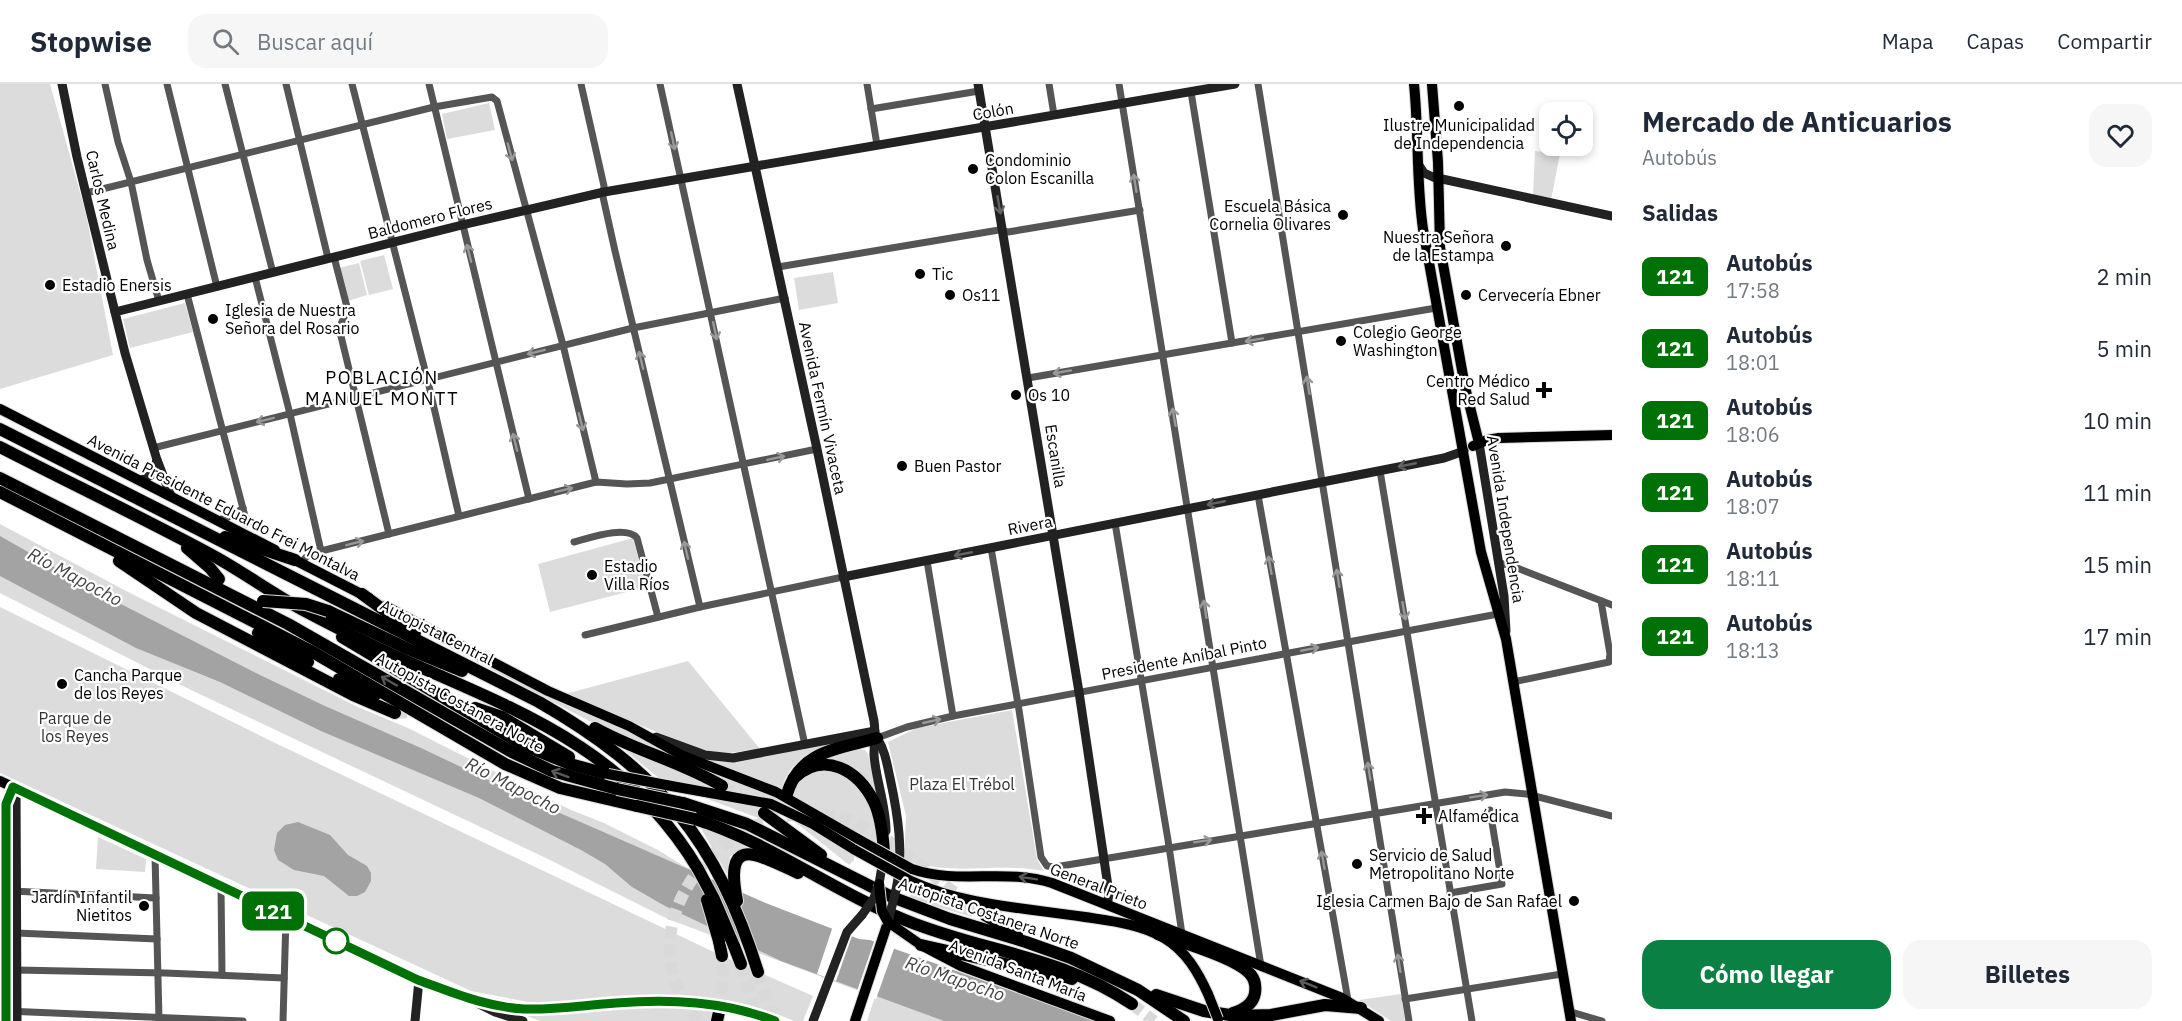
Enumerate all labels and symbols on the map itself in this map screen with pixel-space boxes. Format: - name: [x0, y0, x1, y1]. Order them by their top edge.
- street label: Colón: [971, 98, 1015, 124]
- marker: Ilustre Municipalidad de Independencia: [1452, 99, 1466, 113]
- place label: Ilustre Municipalidad de Independencia: [1383, 115, 1535, 153]
- one-way arrow: [667, 132, 679, 151]
- one-way arrow: [505, 142, 517, 161]
- street label: Carlos Medina: [82, 148, 124, 252]
- place label: Condominio Colon Escanilla: [985, 150, 1094, 188]
- marker: Condominio Colon Escanilla: [966, 162, 980, 176]
- one-way arrow: [1130, 174, 1141, 193]
- street label: Baldomero Flores: [366, 193, 494, 243]
- one-way arrow: [994, 195, 1005, 215]
- place label: Escuela Básica Cornelia Olivares: [1209, 196, 1331, 234]
- marker: Escuela Básica Cornelia Olivares: [1336, 208, 1350, 222]
- place label: Nuestra Señora de la Estampa: [1383, 227, 1494, 265]
- marker: Nuestra Señora de la Estampa: [1499, 239, 1513, 253]
- one-way arrow: [463, 243, 475, 262]
- place label: Tic: [932, 264, 953, 284]
- marker: Tic: [913, 267, 927, 281]
- place label: Estadio Enersis: [62, 275, 172, 295]
- marker: Estadio Enersis: [43, 278, 57, 292]
- place label: Os11: [962, 285, 1000, 305]
- place label: Cervecería Ebner: [1478, 285, 1601, 305]
- marker: Os11: [943, 288, 957, 302]
- marker: Cervecería Ebner: [1459, 288, 1473, 302]
- place label: Iglesia de Nuestra Señora del Rosario: [225, 300, 360, 338]
- marker: Iglesia de Nuestra Señora del Rosario: [206, 312, 220, 326]
- street label: Avenida Fermín Vivaceta: [795, 320, 851, 497]
- one-way arrow: [710, 321, 721, 341]
- place label: Colegio George Washington: [1353, 322, 1462, 360]
- one-way arrow: [1245, 334, 1265, 345]
- marker: Colegio George Washington: [1334, 334, 1348, 348]
- one-way arrow: [526, 346, 545, 358]
- one-way arrow: [635, 351, 647, 370]
- district label: POBLACIÓN MANUEL MONTT: [305, 366, 459, 410]
- one-way arrow: [1053, 367, 1072, 378]
- place label: Centro Médico Red Salud: [1426, 371, 1530, 409]
- one-way arrow: [1302, 376, 1313, 396]
- marker: Centro Médico Red Salud: [1535, 381, 1553, 399]
- place label: Os 10: [1028, 385, 1070, 405]
- marker: Os 10: [1009, 388, 1023, 402]
- one-way arrow: [1168, 408, 1179, 427]
- one-way arrow: [576, 412, 588, 431]
- one-way arrow: [256, 415, 275, 427]
- street label: Escanilla: [1041, 423, 1071, 490]
- street label: Avenida Presidente Eduardo Frei Montalva: [85, 429, 364, 585]
- one-way arrow: [509, 433, 521, 452]
- street label: Avenida Independencia: [1483, 434, 1529, 605]
- one-way arrow: [766, 452, 786, 463]
- place label: Buen Pastor: [914, 456, 1001, 476]
- marker: Buen Pastor: [895, 459, 909, 473]
- one-way arrow: [1398, 460, 1418, 471]
- one-way arrow: [554, 484, 573, 496]
- one-way arrow: [1207, 498, 1226, 509]
- street label: Rivera: [1006, 511, 1054, 539]
- one-way arrow: [345, 536, 364, 548]
- one-way arrow: [680, 541, 692, 560]
- water label: Río Mapocho: [24, 542, 127, 611]
- one-way arrow: [954, 549, 973, 560]
- place label: Estadio Villa Ríos: [604, 556, 670, 594]
- one-way arrow: [1264, 556, 1275, 575]
- marker: Estadio Villa Ríos: [585, 568, 599, 582]
- one-way arrow: [1332, 569, 1343, 588]
- street label: Autopista Central: [377, 595, 497, 669]
- one-way arrow: [1200, 600, 1211, 620]
- one-way arrow: [1399, 601, 1410, 621]
- street label: Presidente Aníbal Pinto: [1100, 632, 1268, 684]
- one-way arrow: [1299, 643, 1319, 654]
- street label: Autopista Costanera Norte: [372, 647, 548, 757]
- place label: Cancha Parque de los Reyes: [74, 665, 182, 703]
- one-way arrow: [381, 675, 398, 687]
- marker: Cancha Parque de los Reyes: [55, 677, 69, 691]
- park label: Parque de los Reyes: [39, 708, 112, 746]
- one-way arrow: [922, 714, 941, 726]
- water label: Río Mapocho: [462, 752, 565, 819]
- one-way arrow: [1363, 761, 1374, 781]
- one-way arrow: [551, 767, 570, 778]
- park label: Plaza El Trébol: [909, 774, 1015, 794]
- one-way arrow: [1468, 790, 1488, 801]
- place label: Alfamédica: [1438, 806, 1519, 826]
- marker: Alfamédica: [1415, 807, 1433, 825]
- one-way arrow: [1193, 835, 1213, 846]
- place label: Servicio de Salud Metropolitano Norte: [1369, 845, 1514, 883]
- one-way arrow: [1317, 851, 1328, 871]
- marker: Servicio de Salud Metropolitano Norte: [1350, 857, 1364, 871]
- street label: General Prieto: [1047, 858, 1151, 914]
- one-way arrow: [1018, 872, 1038, 883]
- street label: Autopista Costanera Norte: [896, 873, 1082, 953]
- place label: Jardín Infantil Nietitos: [31, 887, 132, 925]
- place label: Iglesia Carmen Bajo de San Rafael: [1316, 891, 1562, 911]
- line badge: 121: [238, 892, 308, 930]
- marker: Iglesia Carmen Bajo de San Rafael: [1567, 894, 1581, 908]
- marker: Jardín Infantil Nietitos: [137, 899, 151, 913]
- unlabelled marker: [323, 928, 349, 954]
- street label: Avenida Santa María: [946, 935, 1090, 1006]
- water label: Río Mapocho: [902, 951, 1008, 1006]
- one-way arrow: [1394, 954, 1405, 974]
- one-way arrow: [1299, 978, 1318, 989]

